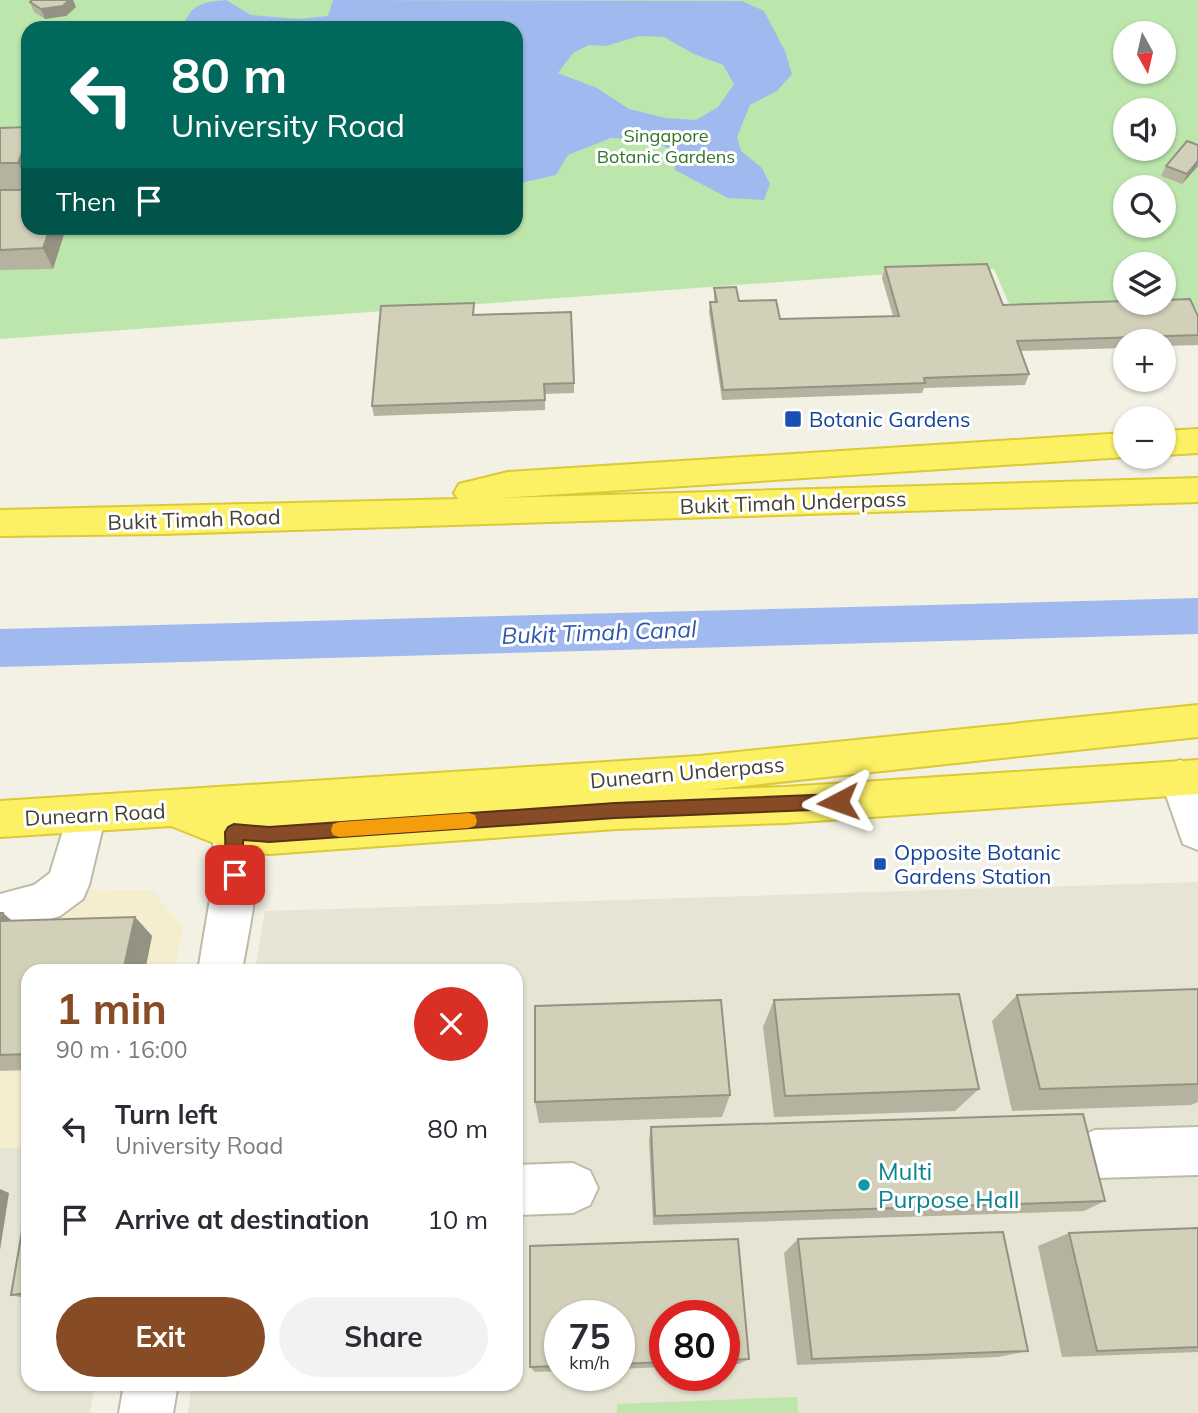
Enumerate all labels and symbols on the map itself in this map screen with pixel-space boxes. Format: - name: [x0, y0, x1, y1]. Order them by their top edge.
- north arrow: [1113, 21, 1176, 84]
- park label: Singapore Botanic Gardens: [597, 124, 735, 168]
- place label: Botanic Gardens: [809, 406, 970, 432]
- marker: Botanic Gardens: [783, 409, 803, 429]
- street label: Bukit Timah Underpass: [679, 485, 907, 519]
- street label: Bukit Timah Road: [107, 503, 281, 535]
- water label: Bukit Timah Canal: [501, 614, 697, 650]
- street label: Dunearn Underpass: [589, 751, 785, 793]
- position arrow: [801, 765, 875, 839]
- street label: Dunearn Road: [24, 797, 166, 831]
- place label: Opposite Botanic Gardens Station: [894, 839, 1061, 889]
- pin: [205, 845, 265, 905]
- marker: Opposite Botanic Gardens Station: [872, 856, 888, 872]
- place label: Multi Purpose Hall: [878, 1156, 1020, 1214]
- marker: Multi Purpose Hall: [856, 1177, 872, 1193]
- speed limit sign: 80: [649, 1300, 740, 1391]

